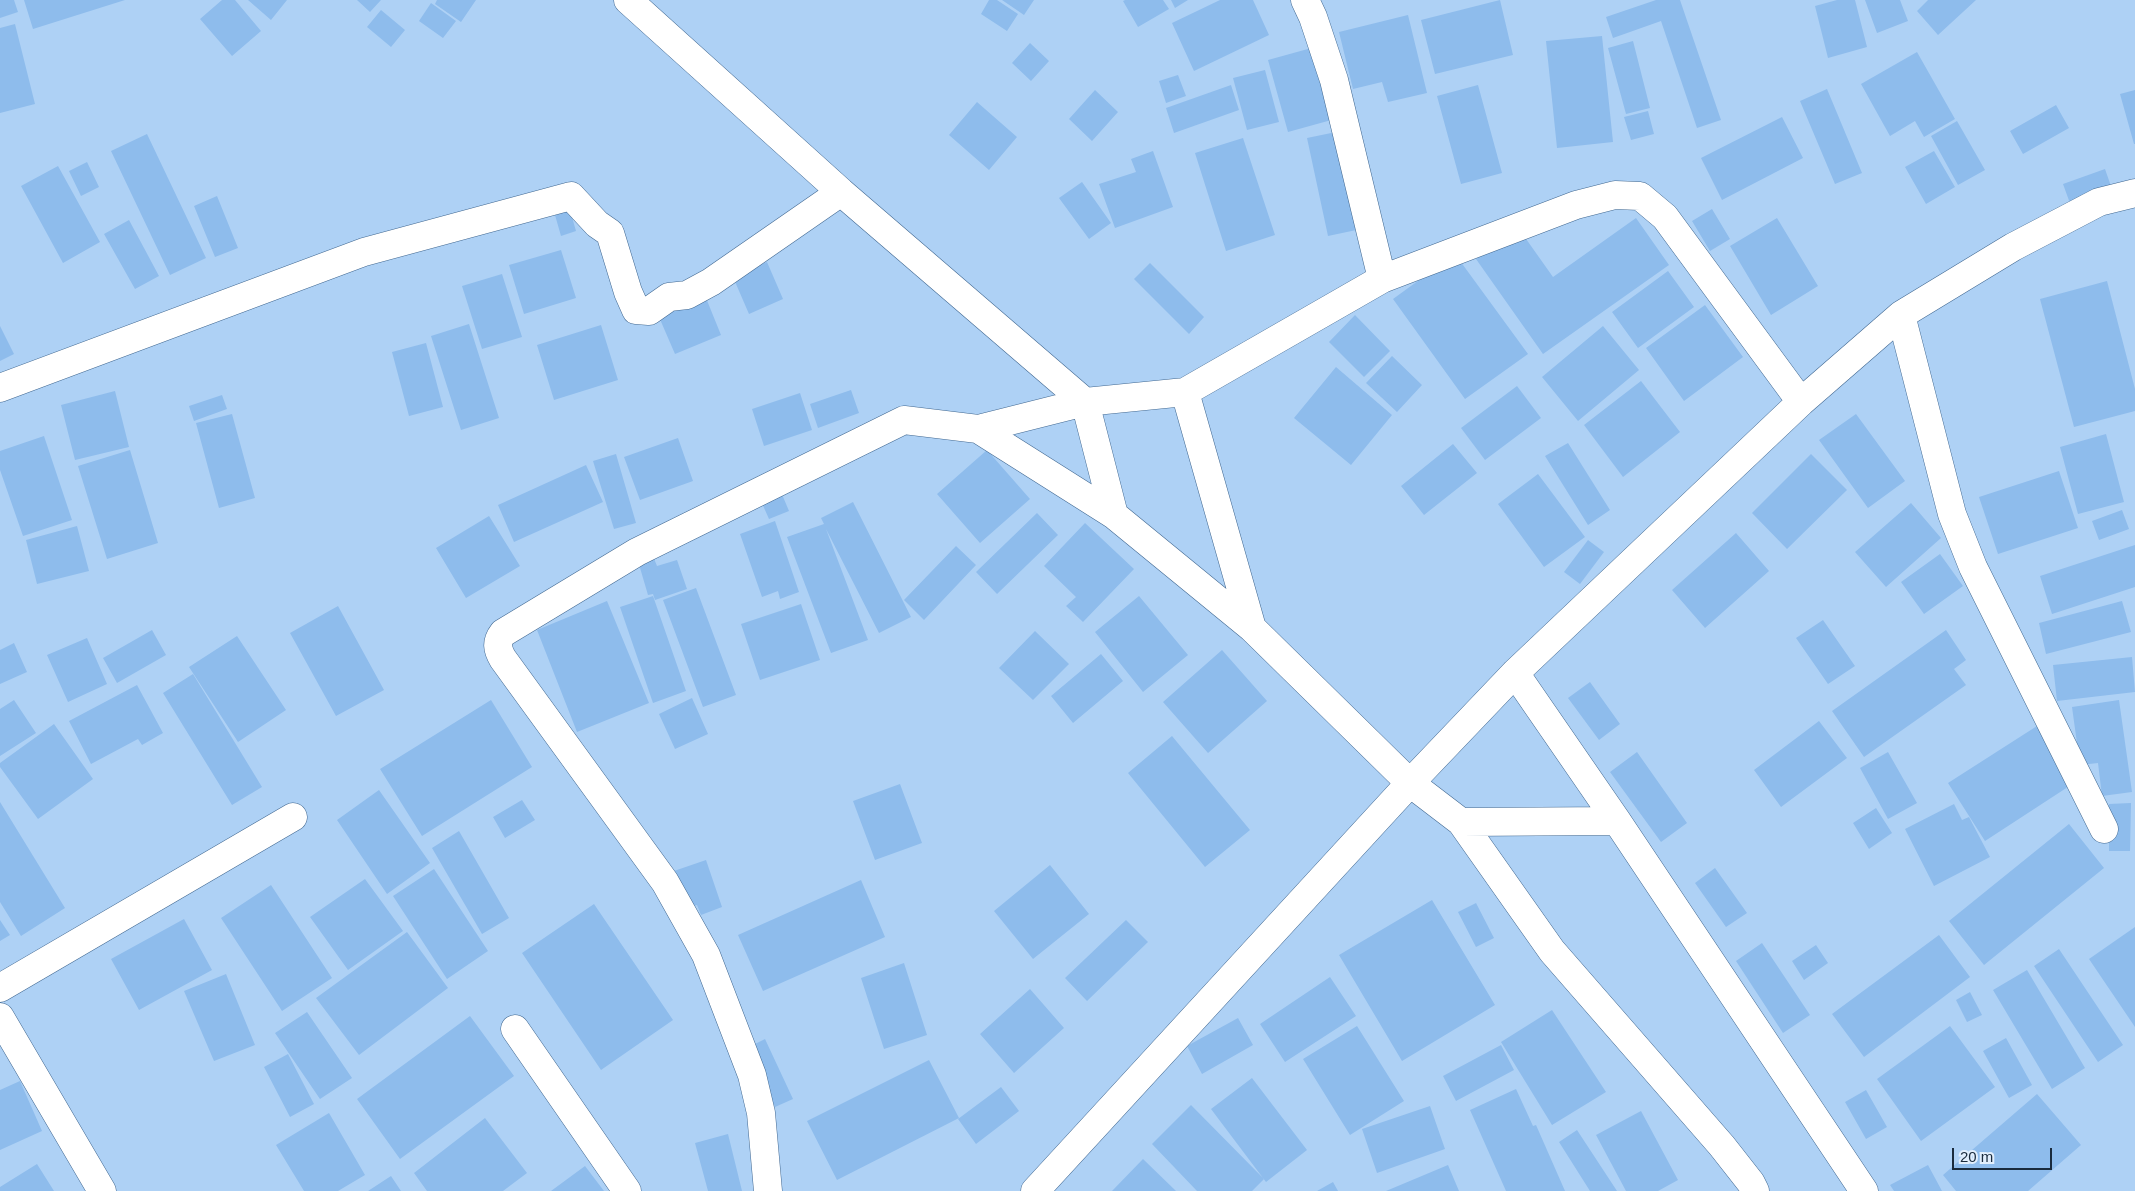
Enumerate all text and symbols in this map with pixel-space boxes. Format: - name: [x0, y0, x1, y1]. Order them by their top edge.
- scale bar: [1955, 1138, 2055, 1170]
- text: 20 m: [1960, 1148, 1993, 1165]

